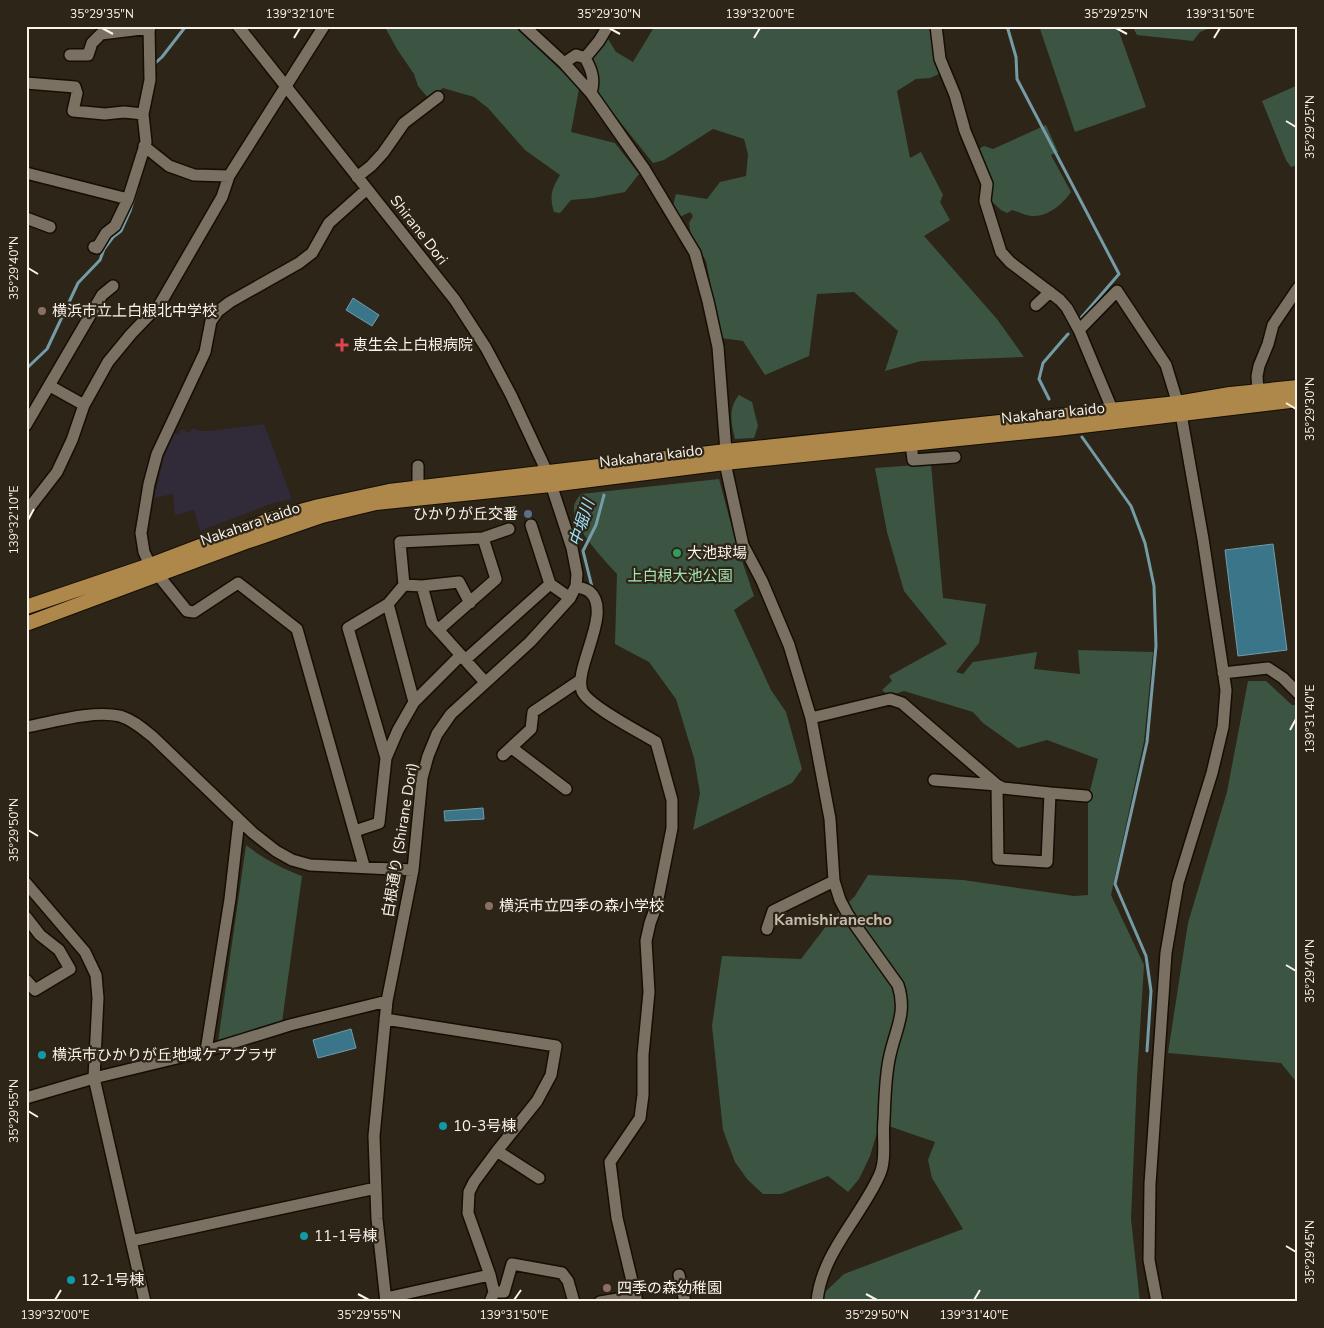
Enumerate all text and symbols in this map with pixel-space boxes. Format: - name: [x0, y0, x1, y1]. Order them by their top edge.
- text: 35°29'35"N: [70, 6, 134, 22]
- text: 139°32'10"E: [265, 6, 335, 22]
- text: 35°29'30"N: [577, 6, 641, 22]
- text: 139°32'00"E: [725, 6, 795, 22]
- text: 35°29'25"N: [1084, 6, 1148, 22]
- text: 139°31'50"E: [1185, 6, 1255, 22]
- text: 35°29'25"N: [1302, 95, 1318, 159]
- street label: Shirane Dori: [386, 191, 452, 269]
- text: 35°29'40"N: [6, 236, 22, 300]
- place label: 横浜市立上白根北中学校: [52, 301, 217, 321]
- marker: 横浜市立上白根北中学校: [36, 305, 48, 317]
- place label: 恵生会上白根病院: [353, 335, 473, 355]
- marker: 恵生会上白根病院: [335, 338, 349, 352]
- text: 35°29'30"N: [1302, 377, 1318, 441]
- street label: Nakahara kaido: [1000, 398, 1106, 428]
- street label: Nakahara kaido: [598, 440, 704, 472]
- text: 139°32'10"E: [6, 485, 22, 555]
- water label: 中堀川: [564, 495, 600, 549]
- street label: Nakahara kaido: [198, 498, 302, 550]
- place label: ひかりが丘交番: [413, 504, 518, 524]
- marker: ひかりが丘交番: [522, 508, 534, 520]
- place label: 大池球場: [687, 543, 747, 563]
- marker: 大池球場: [671, 547, 683, 559]
- park label: 上白根大池公園: [627, 566, 733, 586]
- text: 139°31'40"E: [1302, 684, 1318, 754]
- street label: 白根通り (Shirane Dori): [378, 761, 422, 919]
- text: 35°29'50"N: [6, 798, 22, 862]
- place label: 横浜市立四季の森小学校: [499, 896, 664, 916]
- marker: 横浜市立四季の森小学校: [483, 900, 495, 912]
- district label: Kamishiranecho: [774, 909, 892, 931]
- text: 35°29'40"N: [1302, 939, 1318, 1003]
- place label: 横浜市ひかりが丘地域ケアプラザ: [52, 1045, 277, 1065]
- marker: 横浜市ひかりが丘地域ケアプラザ: [36, 1049, 48, 1061]
- text: 35°29'55"N: [6, 1079, 22, 1143]
- place label: 10-3号棟: [453, 1116, 516, 1136]
- marker: 10-3号棟: [437, 1120, 449, 1132]
- text: 35°29'45"N: [1302, 1220, 1318, 1284]
- place label: 11-1号棟: [314, 1226, 377, 1246]
- marker: 11-1号棟: [298, 1230, 310, 1242]
- place label: 12-1号棟: [81, 1270, 144, 1290]
- marker: 12-1号棟: [65, 1274, 77, 1286]
- place label: 四季の森幼稚園: [617, 1278, 722, 1298]
- marker: 四季の森幼稚園: [601, 1282, 613, 1294]
- text: 139°32'00"E: [20, 1307, 90, 1323]
- text: 35°29'55"N: [337, 1307, 401, 1323]
- text: 139°31'50"E: [479, 1307, 549, 1323]
- text: 35°29'50"N: [845, 1307, 909, 1323]
- text: 139°31'40"E: [939, 1307, 1009, 1323]

